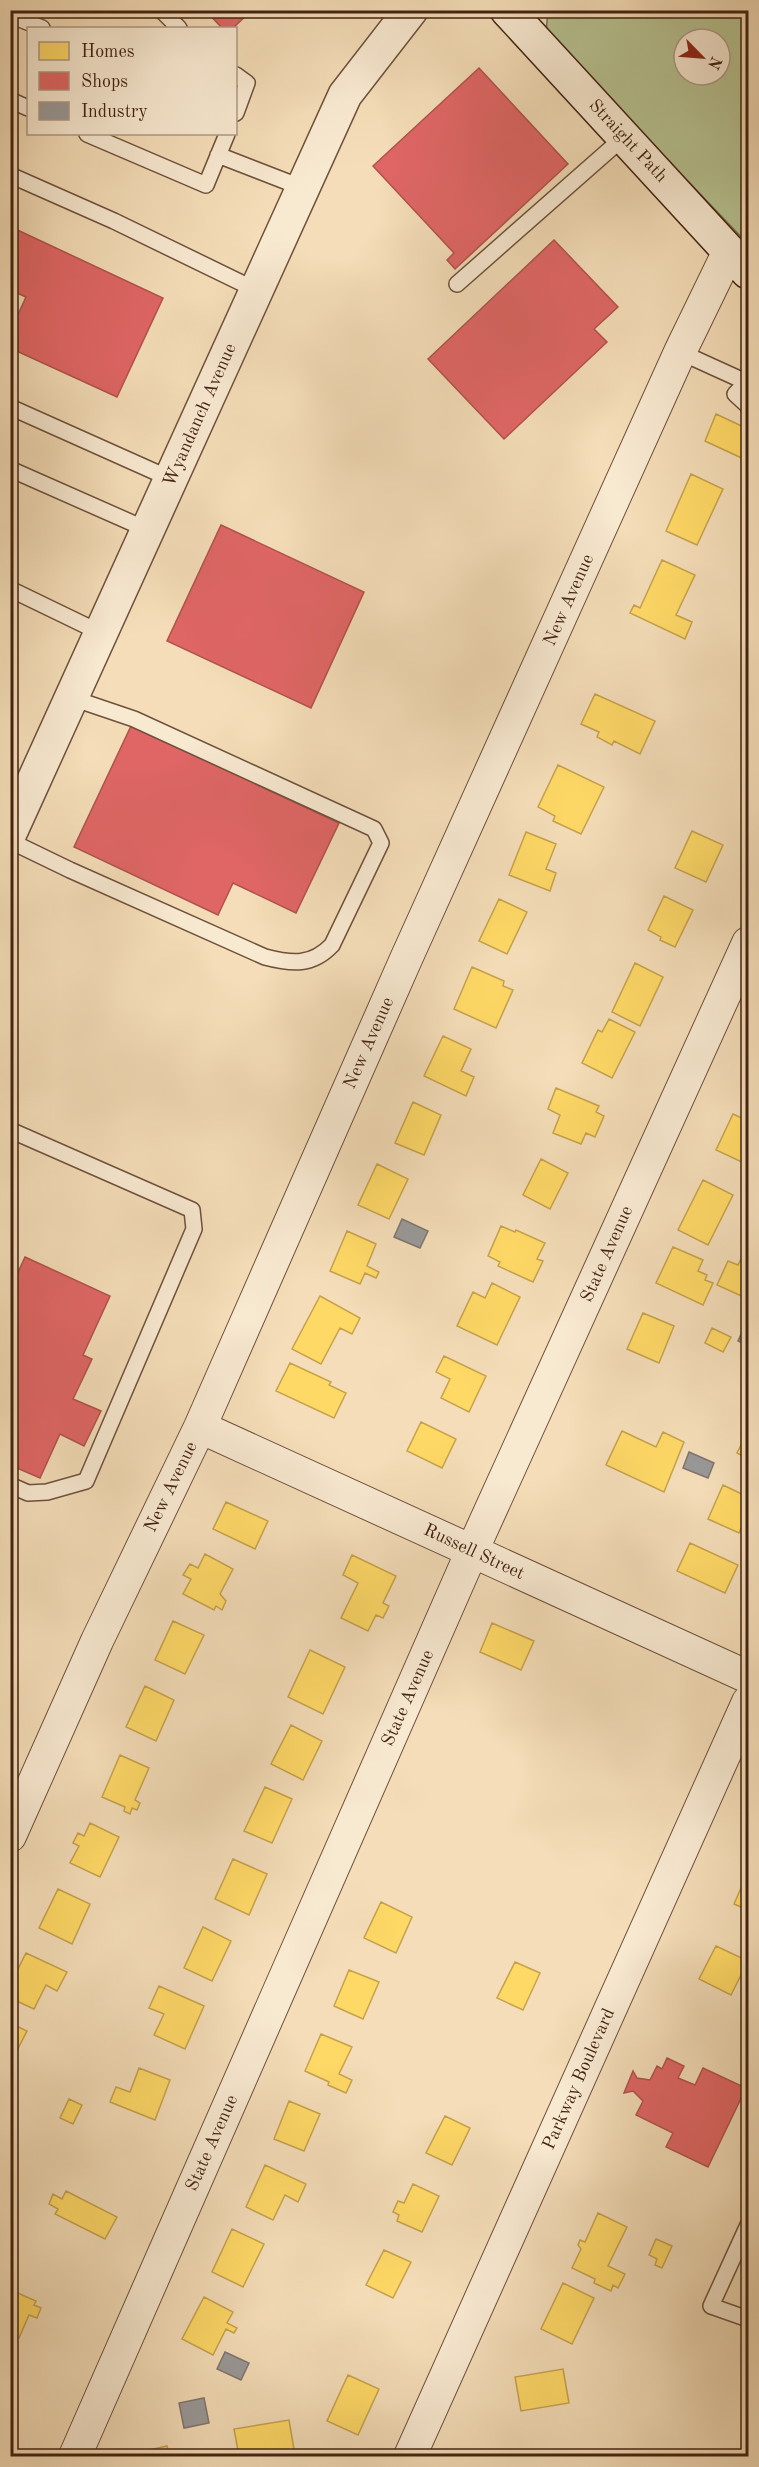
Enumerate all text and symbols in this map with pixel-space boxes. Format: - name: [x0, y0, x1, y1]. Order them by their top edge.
- legend: [27, 27, 237, 135]
- north arrow: [672, 27, 732, 87]
- text: Homes: [81, 43, 135, 61]
- text: N: [704, 54, 724, 72]
- text: Shops: [81, 73, 128, 91]
- street label: Straight Path: [585, 96, 671, 186]
- text: Industry: [81, 103, 148, 121]
- street label: Wyandanch Avenue: [160, 341, 240, 489]
- street label: New Avenue: [541, 551, 597, 649]
- street label: New Avenue: [341, 994, 397, 1092]
- street label: State Avenue: [578, 1203, 636, 1305]
- street label: New Avenue: [141, 1439, 201, 1535]
- street label: Russell Street: [421, 1521, 527, 1583]
- street label: State Avenue: [379, 1647, 437, 1749]
- street label: Parkway Boulevard: [540, 2006, 618, 2152]
- street label: State Avenue: [183, 2092, 241, 2194]

